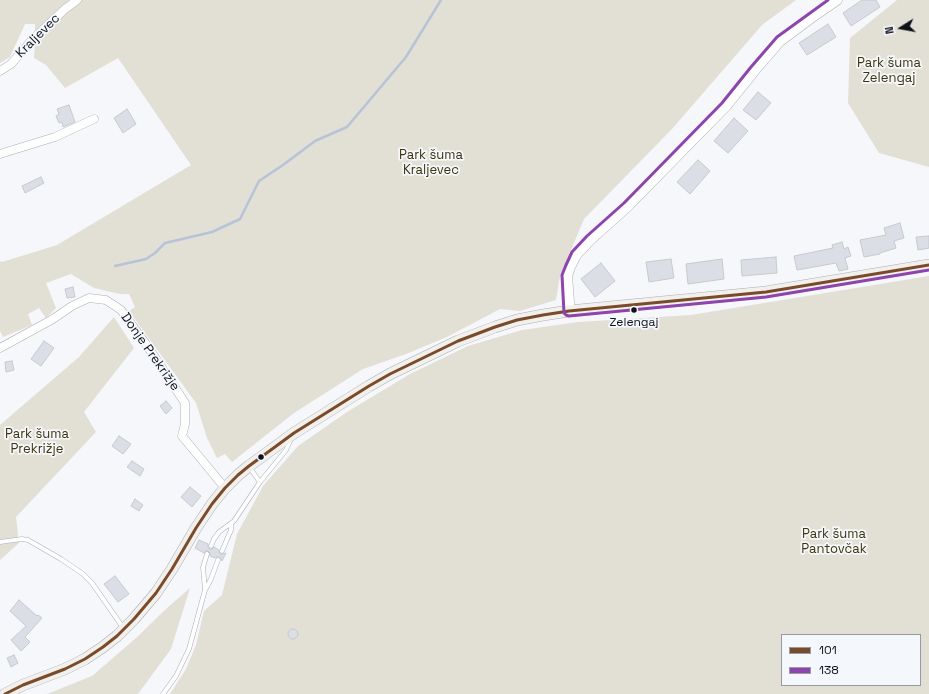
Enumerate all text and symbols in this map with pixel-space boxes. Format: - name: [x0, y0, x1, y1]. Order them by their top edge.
- north arrow: [881, 8, 921, 48]
- street label: Kraljevec: [13, 11, 63, 61]
- text: N: [882, 25, 897, 35]
- park label: Park šuma Zelengaj: [857, 55, 921, 86]
- park label: Park šuma Kraljevec: [399, 147, 463, 178]
- marker: Zelengaj: [629, 305, 639, 315]
- street label: Donje Prekrižje: [117, 310, 183, 394]
- place label: Zelengaj: [610, 316, 658, 330]
- park label: Park šuma Prekrižje: [5, 426, 69, 457]
- unlabelled marker: [256, 452, 266, 462]
- park label: Park šuma Pantovčak: [801, 526, 867, 557]
- legend: [781, 634, 921, 686]
- text: 101: [819, 642, 837, 658]
- text: 138: [819, 662, 839, 678]

